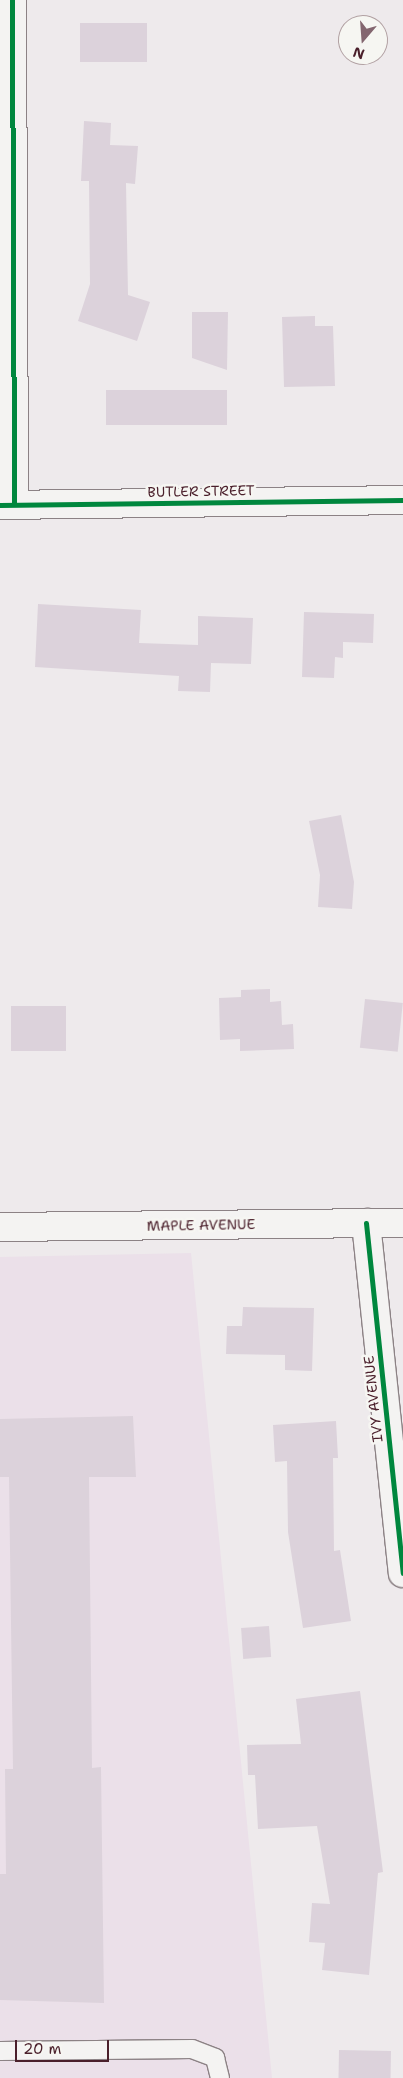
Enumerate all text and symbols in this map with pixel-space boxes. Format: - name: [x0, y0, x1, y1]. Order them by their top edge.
- north arrow: [338, 15, 388, 65]
- text: N: [351, 43, 367, 64]
- street label: BUTLER STREET: [147, 482, 255, 500]
- street label: MAPLE AVENUE: [147, 1216, 255, 1234]
- street label: IVY AVENUE: [360, 1355, 386, 1443]
- scale bar: [18, 2030, 111, 2062]
- text: 20 m: [23, 2039, 62, 2059]

